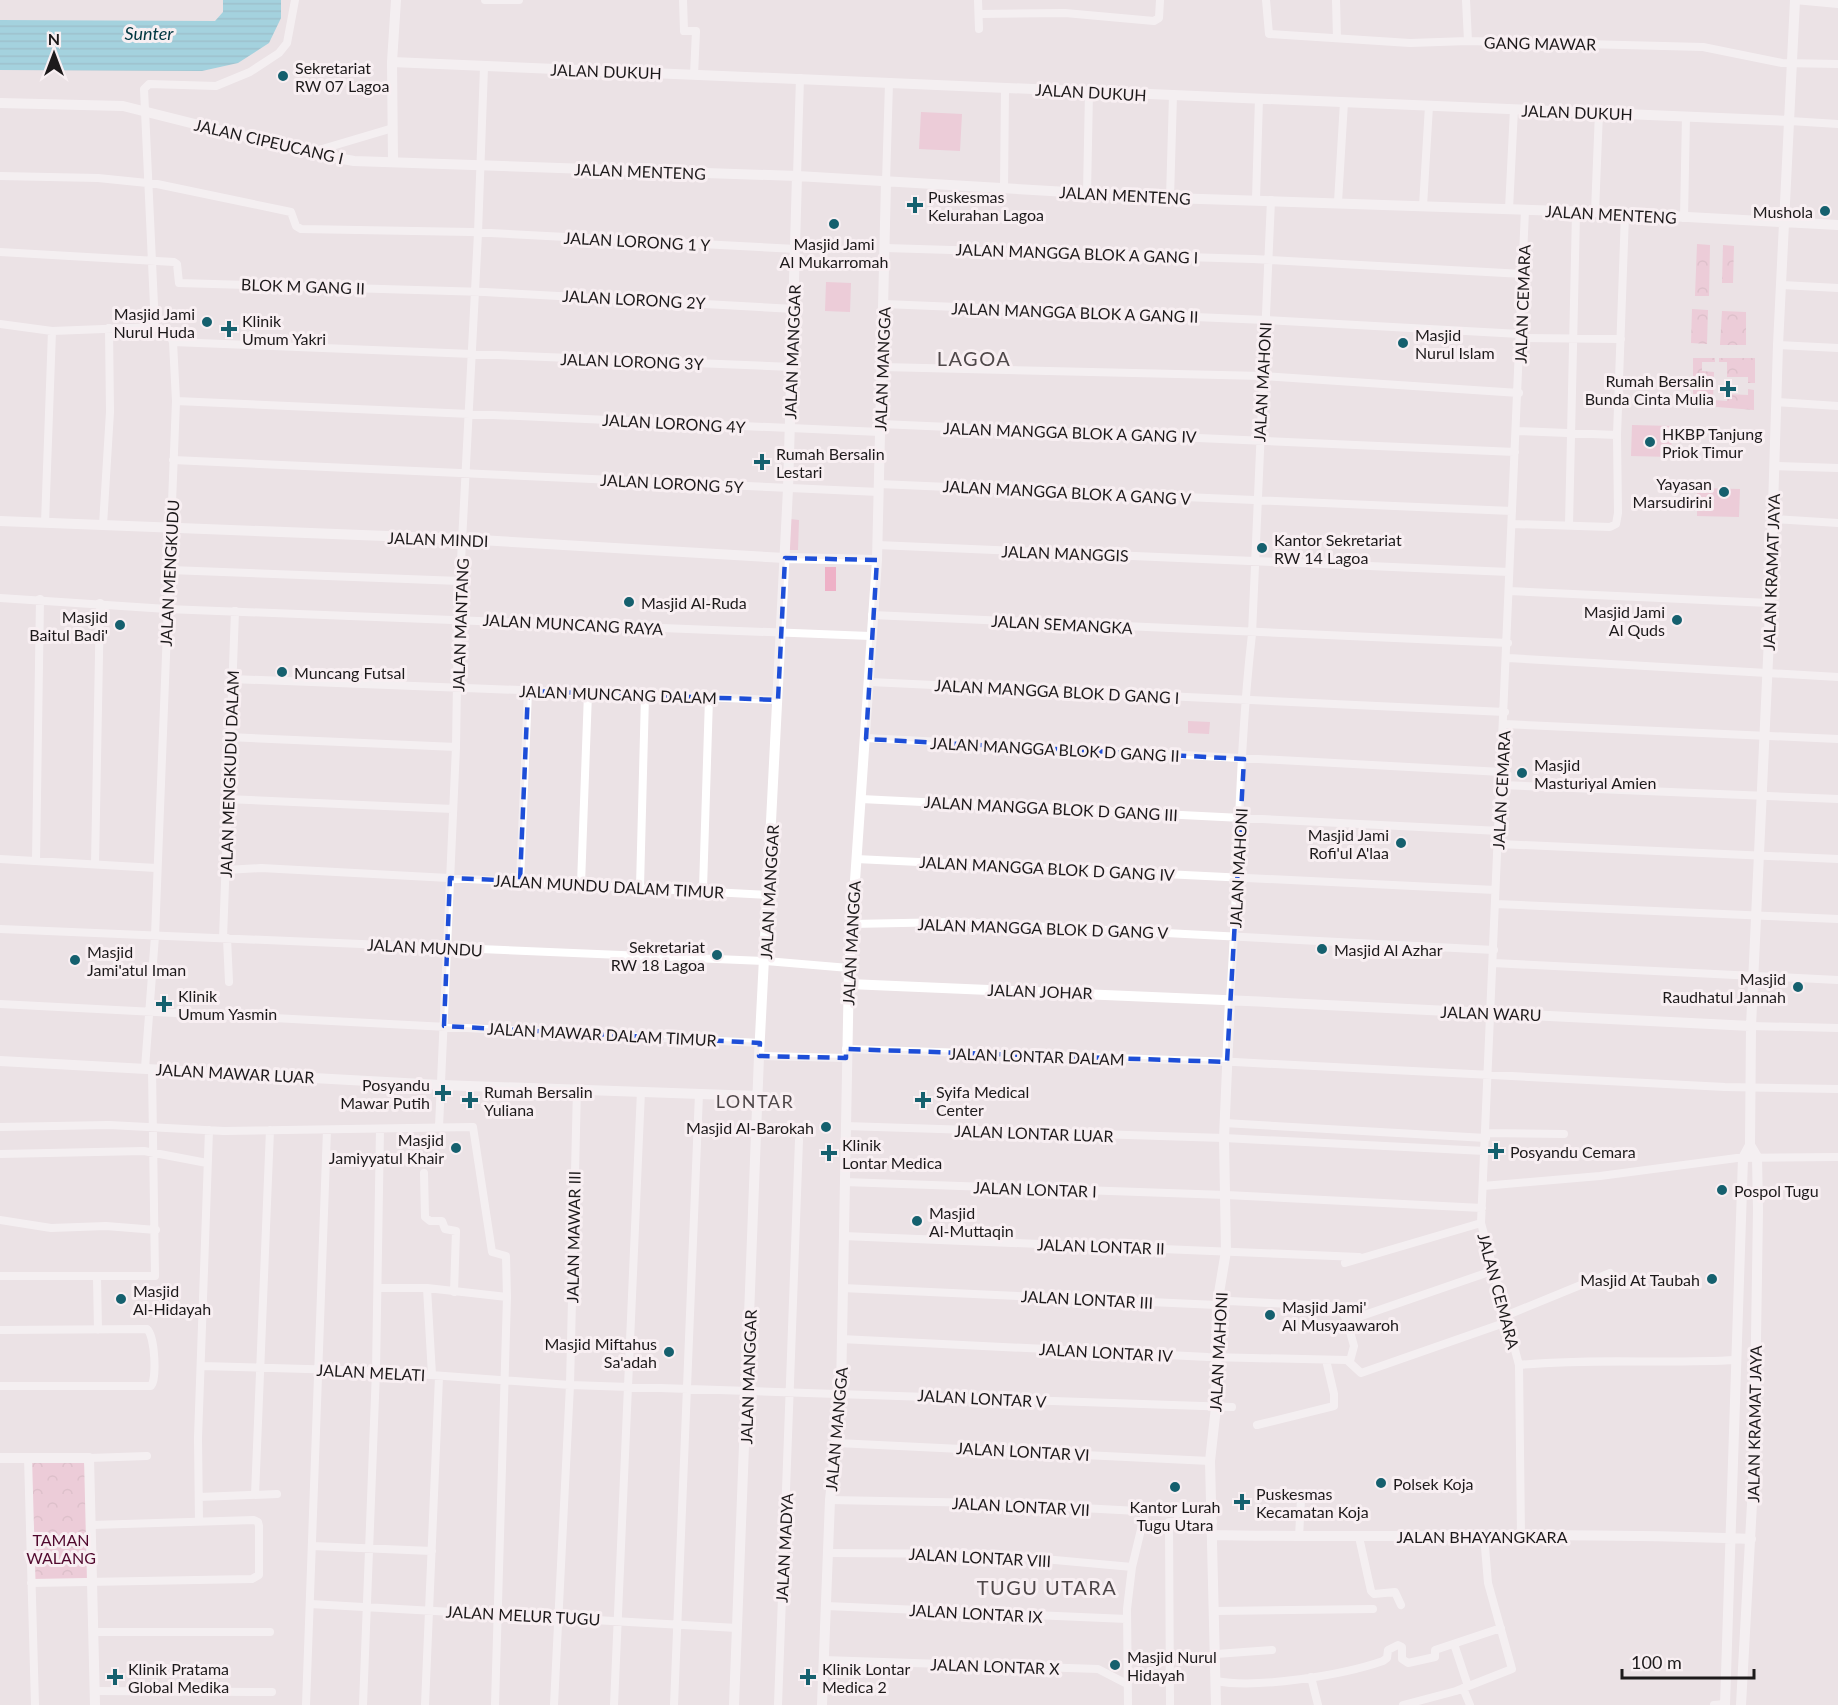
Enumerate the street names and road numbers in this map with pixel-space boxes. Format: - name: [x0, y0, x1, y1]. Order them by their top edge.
- street label: GANG MAWAR: [1484, 33, 1596, 53]
- street label: JALAN DUKUH: [550, 60, 662, 82]
- street label: JALAN DUKUH: [1035, 80, 1147, 104]
- street label: JALAN DUKUH: [1521, 101, 1633, 123]
- street label: JALAN CIPEUCANG I: [193, 115, 345, 167]
- street label: JALAN MENTENG: [574, 159, 706, 183]
- street label: JALAN MENTENG: [1059, 182, 1191, 208]
- street label: JALAN MENTENG: [1545, 201, 1677, 227]
- street label: JALAN LORONG 1 Y: [563, 228, 711, 254]
- street label: JALAN MANGGA BLOK A GANG I: [955, 239, 1199, 267]
- street label: JALAN CEMARA: [1510, 244, 1534, 364]
- street label: BLOK M GANG II: [241, 274, 365, 298]
- street label: JALAN MANGGAR: [780, 284, 804, 420]
- street label: JALAN LORONG 2Y: [562, 286, 706, 312]
- street label: JALAN MANGGA BLOK A GANG II: [951, 298, 1199, 326]
- street label: JALAN MANGGA: [870, 306, 894, 432]
- street label: JALAN MAHONI: [1249, 321, 1275, 443]
- street label: JALAN LORONG 3Y: [560, 349, 704, 373]
- street label: JALAN LORONG 4Y: [602, 410, 746, 436]
- street label: JALAN MANGGA BLOK A GANG IV: [943, 418, 1197, 446]
- street label: JALAN LORONG 5Y: [600, 470, 744, 496]
- street label: JALAN MANGGA BLOK A GANG V: [942, 476, 1192, 508]
- street label: JALAN KRAMAT JAYA: [1759, 493, 1783, 651]
- street label: JALAN MENGKUDU: [156, 499, 182, 647]
- street label: JALAN MINDI: [387, 528, 489, 550]
- street label: JALAN MANGGIS: [1001, 541, 1129, 565]
- street label: JALAN MANTANG: [448, 558, 472, 692]
- street label: JALAN MUNCANG RAYA: [482, 610, 664, 638]
- street label: JALAN SEMANGKA: [991, 611, 1133, 637]
- street label: JALAN MENGKUDU DALAM: [216, 670, 242, 878]
- street label: JALAN MANGGA BLOK D GANG I: [934, 675, 1180, 707]
- street label: JALAN MUNCANG DALAM: [519, 681, 717, 707]
- street label: JALAN CEMARA: [1488, 730, 1514, 850]
- street label: JALAN MANGGA BLOK D GANG II: [930, 733, 1180, 765]
- street label: JALAN MANGGA BLOK D GANG III: [924, 792, 1178, 824]
- street label: JALAN MAHONI: [1225, 807, 1251, 929]
- street label: JALAN MANGGAR: [756, 824, 782, 960]
- street label: JALAN MANGGA BLOK D GANG IV: [919, 852, 1175, 884]
- street label: JALAN MUNDU DALAM TIMUR: [493, 870, 725, 902]
- street label: JALAN MANGGA: [838, 880, 864, 1006]
- street label: JALAN MANGGA BLOK D GANG V: [917, 914, 1169, 942]
- street label: JALAN MUNDU: [367, 934, 483, 960]
- street label: JALAN JOHAR: [987, 980, 1093, 1002]
- street label: JALAN WARU: [1440, 1002, 1542, 1024]
- street label: JALAN MAWAR DALAM TIMUR: [487, 1019, 717, 1049]
- street label: JALAN LONTAR DALAM: [949, 1043, 1125, 1069]
- street label: JALAN MAWAR LUAR: [155, 1059, 315, 1087]
- street label: JALAN LONTAR LUAR: [954, 1121, 1114, 1145]
- street label: JALAN MAWAR III: [562, 1171, 584, 1303]
- street label: JALAN LONTAR I: [973, 1177, 1097, 1201]
- street label: JALAN CEMARA: [1474, 1231, 1524, 1351]
- street label: JALAN LONTAR II: [1037, 1234, 1165, 1258]
- street label: JALAN LONTAR III: [1020, 1286, 1154, 1312]
- street label: JALAN MAHONI: [1205, 1291, 1231, 1413]
- street label: JALAN MANGGAR: [736, 1309, 760, 1445]
- street label: JALAN LONTAR IV: [1039, 1339, 1174, 1365]
- street label: JALAN KRAMAT JAYA: [1743, 1345, 1765, 1503]
- street label: JALAN MELATI: [316, 1360, 426, 1384]
- street label: JALAN MANGGA: [821, 1366, 851, 1492]
- street label: JALAN LONTAR V: [917, 1385, 1047, 1411]
- street label: JALAN LONTAR VI: [956, 1438, 1090, 1464]
- street label: JALAN MADYA: [772, 1493, 796, 1603]
- street label: JALAN LONTAR VII: [952, 1493, 1090, 1519]
- street label: JALAN BHAYANGKARA: [1397, 1527, 1568, 1546]
- street label: JALAN LONTAR VIII: [908, 1544, 1052, 1570]
- street label: JALAN LONTAR IX: [909, 1600, 1044, 1626]
- street label: JALAN MELUR TUGU: [445, 1601, 601, 1629]
- street label: JALAN LONTAR X: [930, 1654, 1060, 1678]

